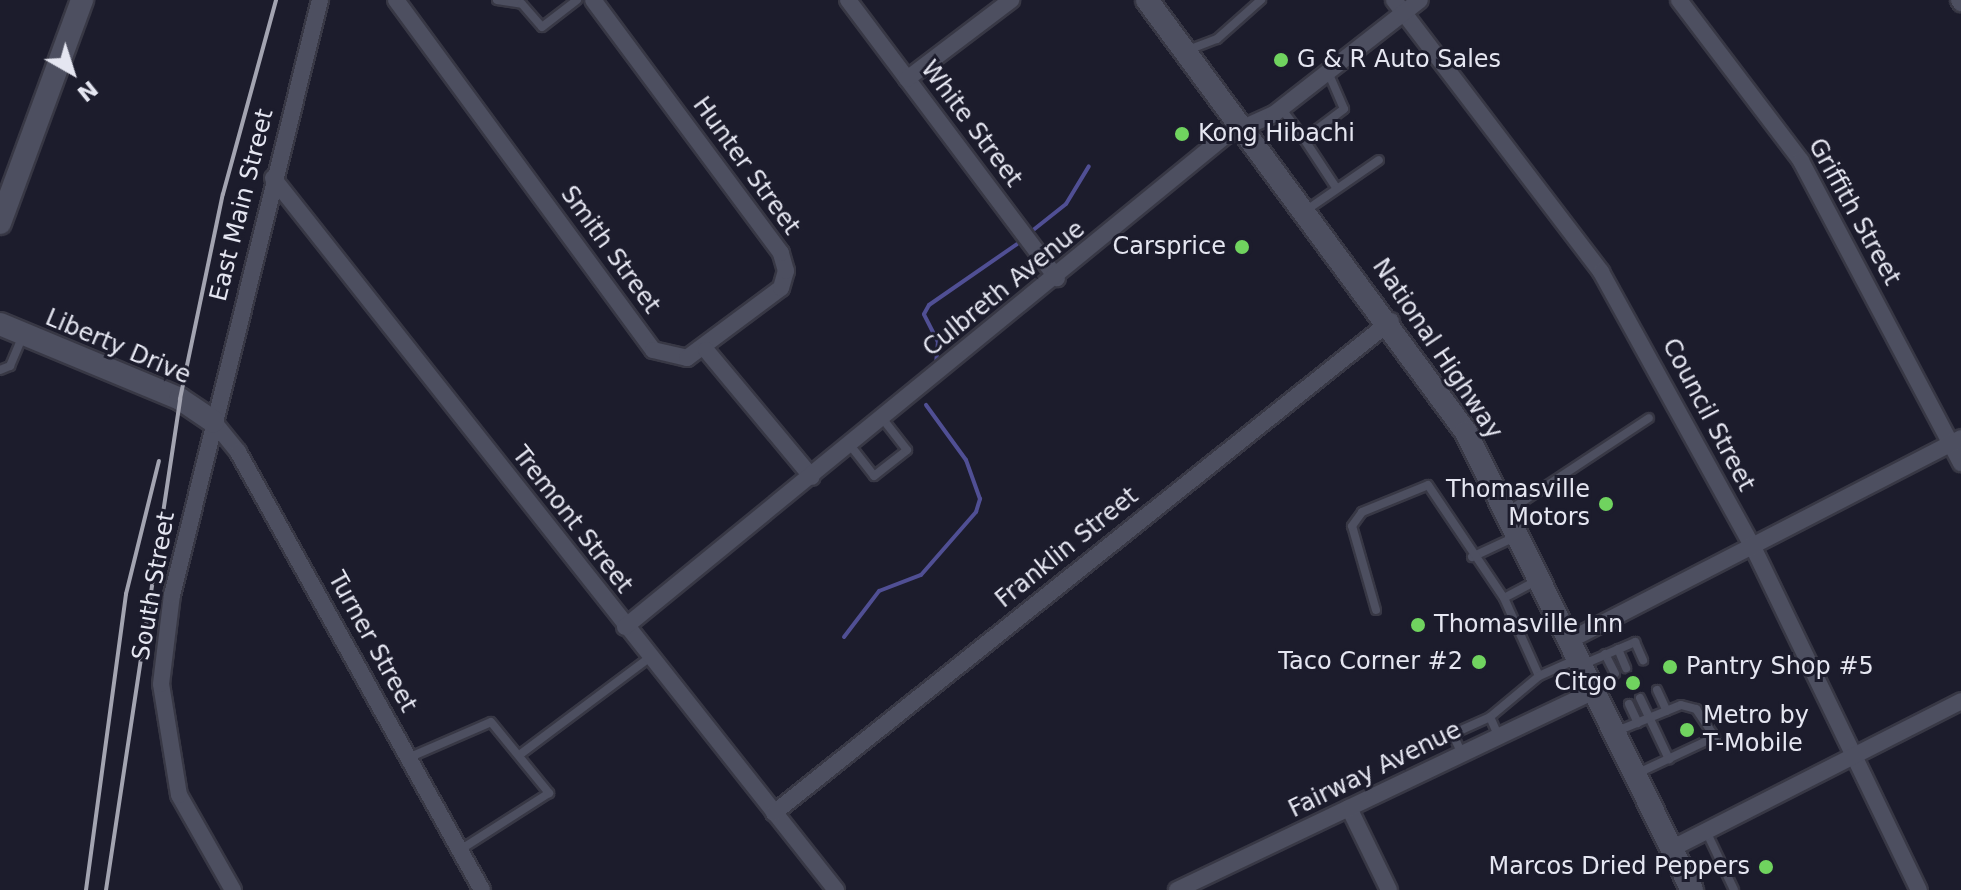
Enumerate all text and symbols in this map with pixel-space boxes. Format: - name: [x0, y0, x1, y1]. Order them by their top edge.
- north arrow: [32, 32, 112, 112]
- place label: G & R Auto Sales: [1297, 46, 1501, 74]
- marker: G & R Auto Sales: [1272, 51, 1290, 69]
- street label: White Street: [914, 55, 1028, 193]
- text: N: [72, 76, 102, 107]
- street label: Hunter Street: [686, 92, 806, 240]
- street label: East Main Street: [204, 106, 280, 304]
- place label: Kong Hibachi: [1198, 120, 1355, 148]
- marker: Kong Hibachi: [1173, 125, 1191, 143]
- street label: Griffith Street: [1802, 134, 1906, 290]
- street label: Smith Street: [554, 181, 666, 319]
- street label: Culbreth Avenue: [917, 215, 1091, 363]
- place label: Carsprice: [1112, 233, 1226, 261]
- marker: Carsprice: [1233, 238, 1251, 256]
- street label: National Highway: [1366, 253, 1508, 445]
- street label: Liberty Drive: [41, 303, 195, 391]
- street label: Council Street: [1656, 334, 1760, 496]
- street label: Tremont Street: [506, 441, 638, 599]
- place label: Thomasville Motors: [1446, 476, 1590, 532]
- street label: Franklin Street: [990, 482, 1144, 614]
- marker: Thomasville Motors: [1597, 495, 1615, 513]
- street label: South Street: [127, 509, 181, 663]
- street label: Turner Street: [322, 567, 422, 717]
- place label: Thomasville Inn: [1434, 611, 1623, 639]
- marker: Thomasville Inn: [1409, 616, 1427, 634]
- place label: Taco Corner #2: [1278, 648, 1463, 676]
- marker: Taco Corner #2: [1470, 653, 1488, 671]
- place label: Pantry Shop #5: [1686, 653, 1874, 681]
- marker: Pantry Shop #5: [1661, 658, 1679, 676]
- place label: Citgo: [1554, 669, 1617, 697]
- marker: Citgo: [1624, 674, 1642, 692]
- place label: Metro by T-Mobile: [1703, 702, 1809, 758]
- street label: Fairway Avenue: [1284, 716, 1466, 824]
- marker: Metro by T-Mobile: [1678, 721, 1696, 739]
- place label: Marcos Dried Peppers: [1489, 853, 1750, 881]
- marker: Marcos Dried Peppers: [1757, 858, 1775, 876]

